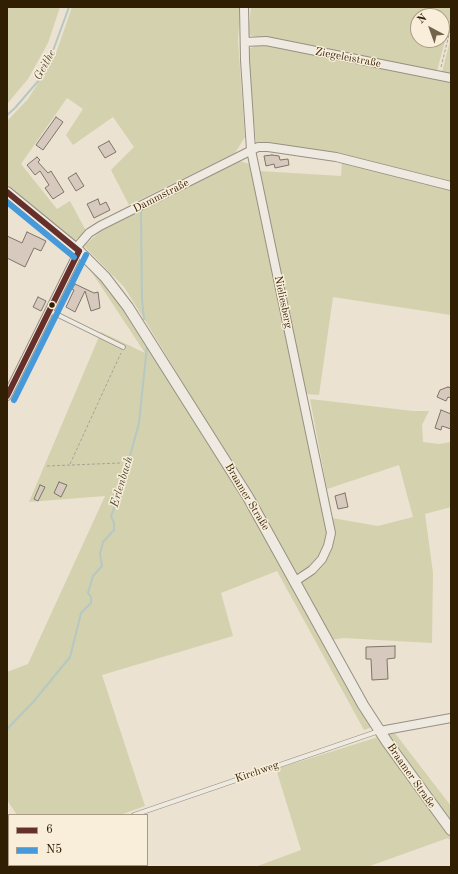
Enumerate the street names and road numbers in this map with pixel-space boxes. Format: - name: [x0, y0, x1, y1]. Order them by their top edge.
- street label: Ziegeleistraße: [314, 45, 382, 71]
- street label: Dammstraße: [131, 176, 191, 216]
- street label: Nieliesberg: [271, 275, 295, 329]
- street label: Braamer Straße: [222, 461, 272, 533]
- street label: Braamer Straße: [384, 741, 438, 811]
- street label: Kirchweg: [233, 758, 281, 786]

